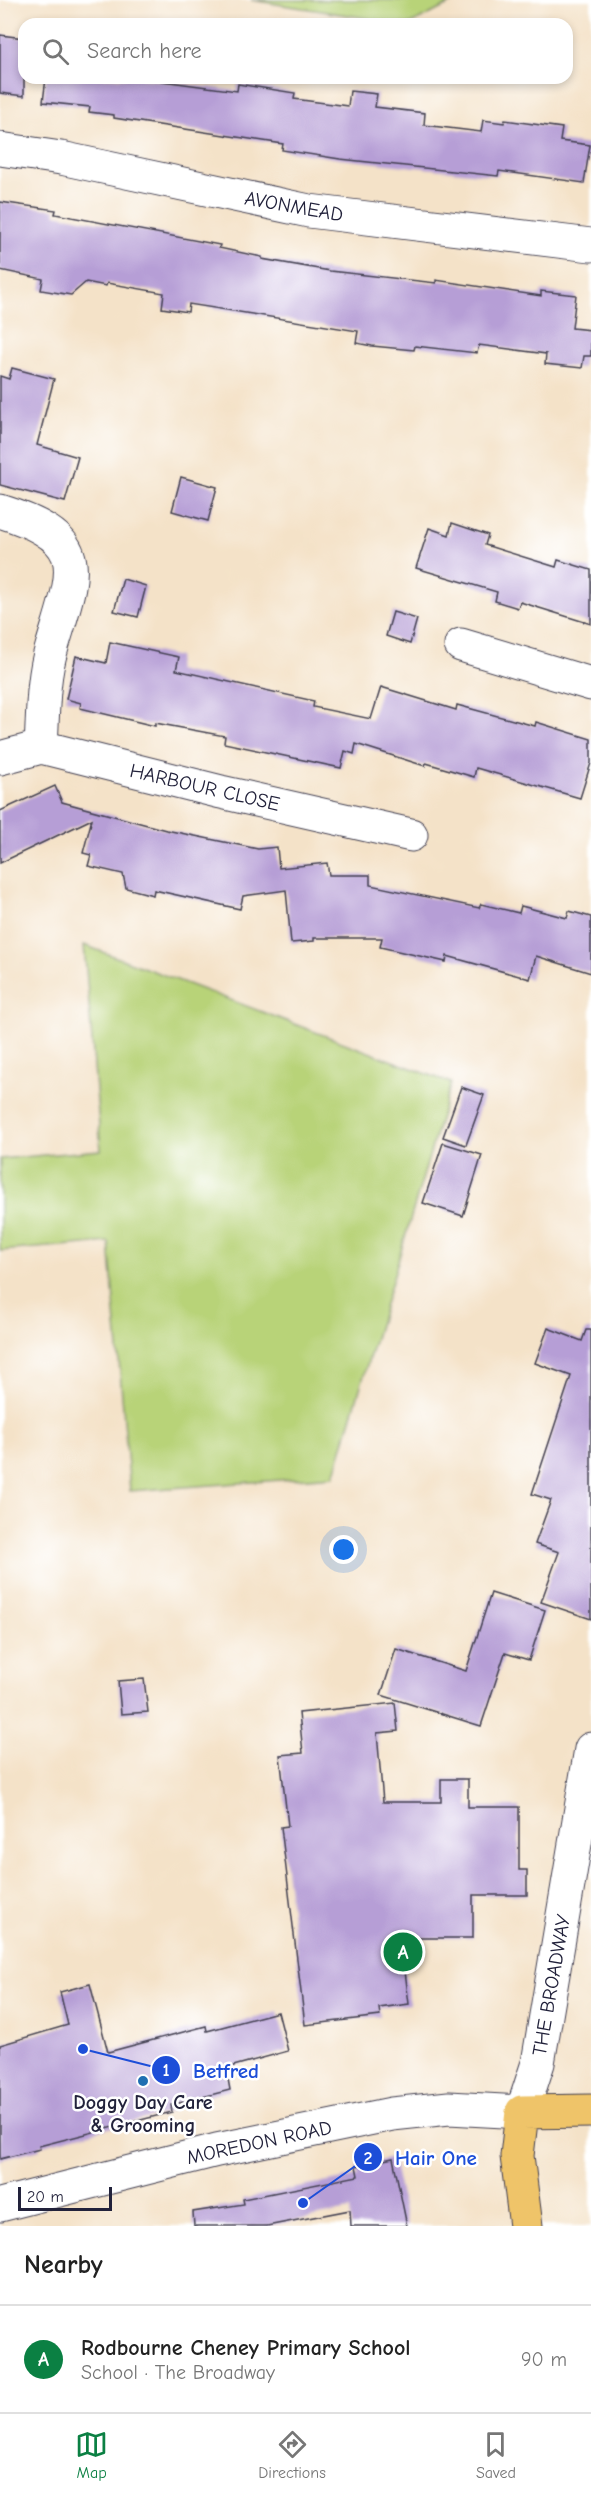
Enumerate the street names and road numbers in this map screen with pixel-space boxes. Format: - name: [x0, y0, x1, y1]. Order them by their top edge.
- street label: AVONMEAD: [243, 187, 345, 226]
- street label: HARBOUR CLOSE: [128, 759, 282, 816]
- street label: THE BROADWAY: [528, 1912, 575, 2058]
- street label: MOREDON ROAD: [184, 2116, 334, 2169]

